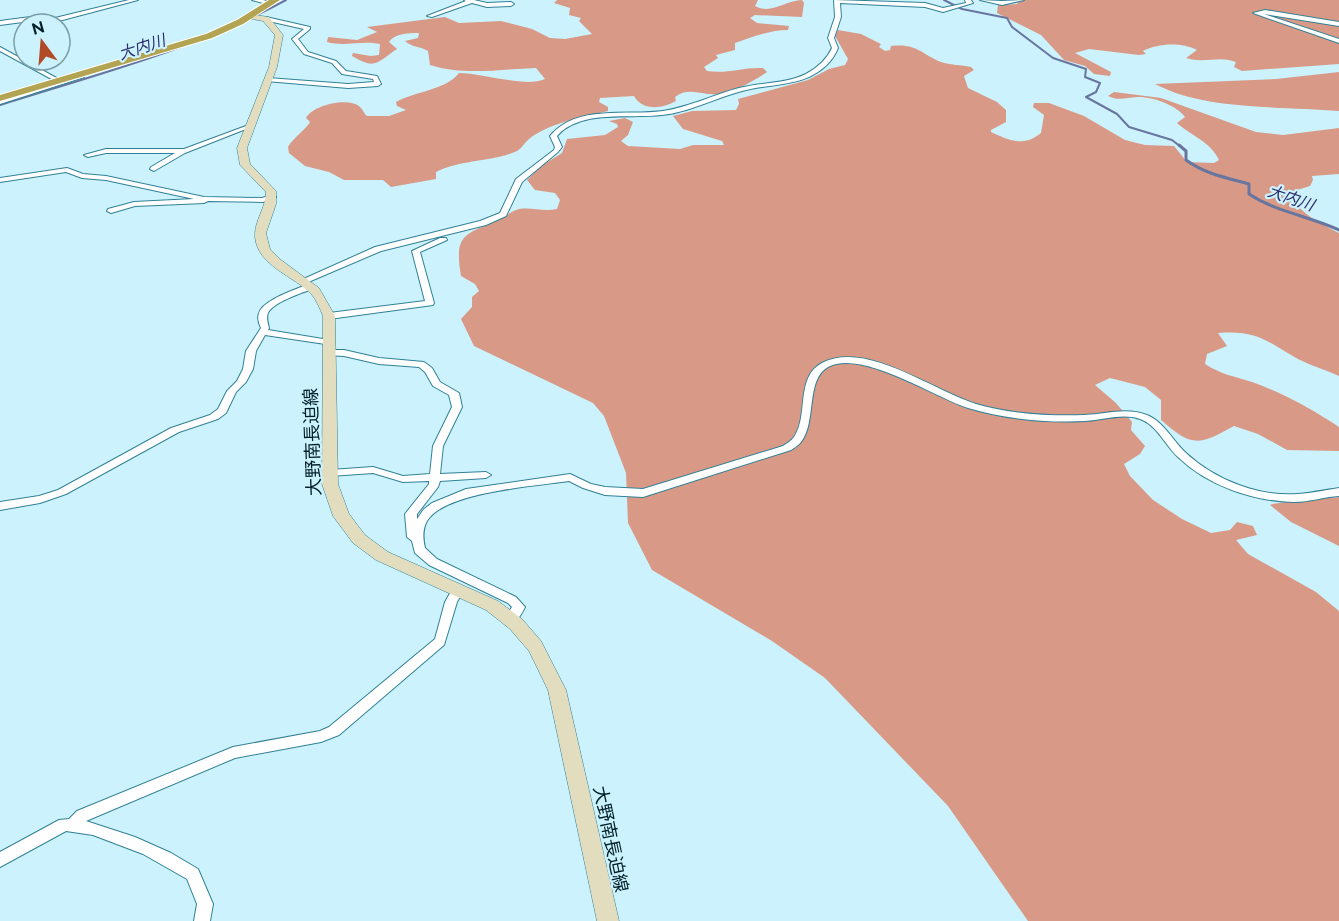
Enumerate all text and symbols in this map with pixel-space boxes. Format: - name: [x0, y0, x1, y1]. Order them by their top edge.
- north arrow: [12, 12, 72, 72]
- text: N: [30, 17, 46, 39]
- water label: 大内川: [116, 30, 170, 63]
- water label: 大内川: [1265, 181, 1319, 215]
- street label: 大野南長迫線: [300, 388, 324, 496]
- street label: 大野南長迫線: [590, 784, 632, 894]

